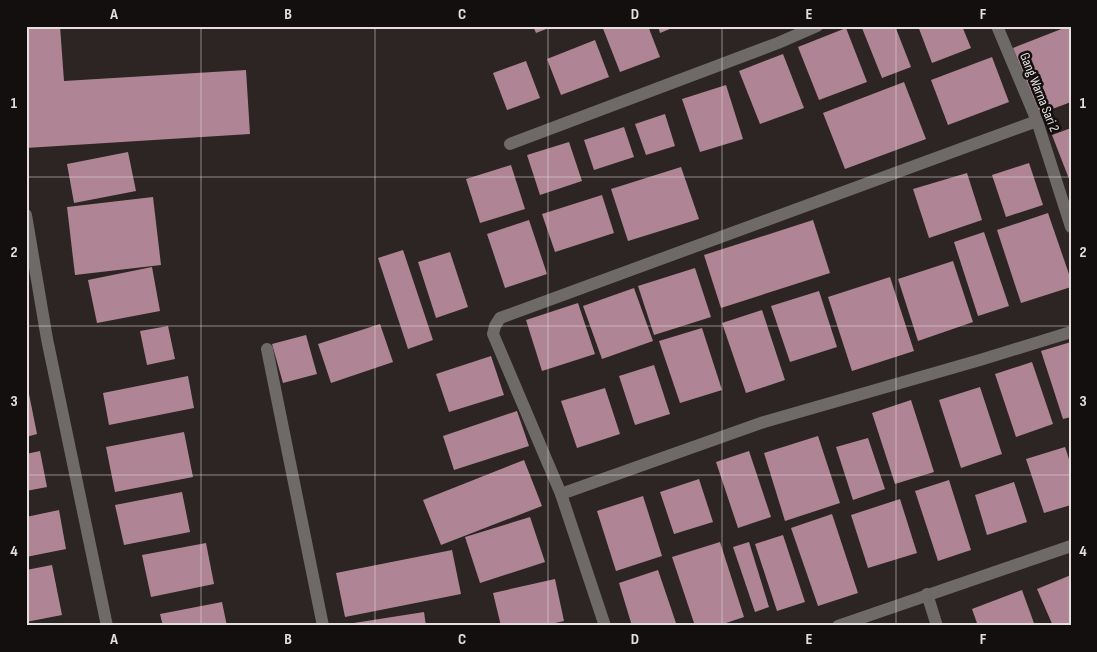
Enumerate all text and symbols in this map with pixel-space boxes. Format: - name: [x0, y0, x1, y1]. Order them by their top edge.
- text: A: [109, 5, 118, 24]
- text: B: [284, 5, 292, 24]
- text: C: [458, 5, 466, 24]
- text: D: [631, 5, 639, 24]
- text: E: [806, 5, 813, 24]
- text: F: [980, 5, 987, 24]
- street label: Gang Warna Sari 2: [1016, 50, 1063, 134]
- text: 1: [11, 94, 18, 113]
- text: 1: [1080, 94, 1087, 113]
- text: 2: [10, 243, 18, 262]
- text: 2: [1079, 243, 1087, 262]
- text: 3: [10, 392, 18, 411]
- text: 3: [1079, 392, 1087, 411]
- text: 4: [10, 542, 18, 561]
- text: 4: [1079, 542, 1087, 561]
- text: A: [109, 630, 118, 649]
- text: B: [284, 630, 292, 649]
- text: C: [458, 630, 466, 649]
- text: D: [631, 630, 639, 649]
- text: E: [806, 630, 813, 649]
- text: F: [980, 630, 987, 649]

